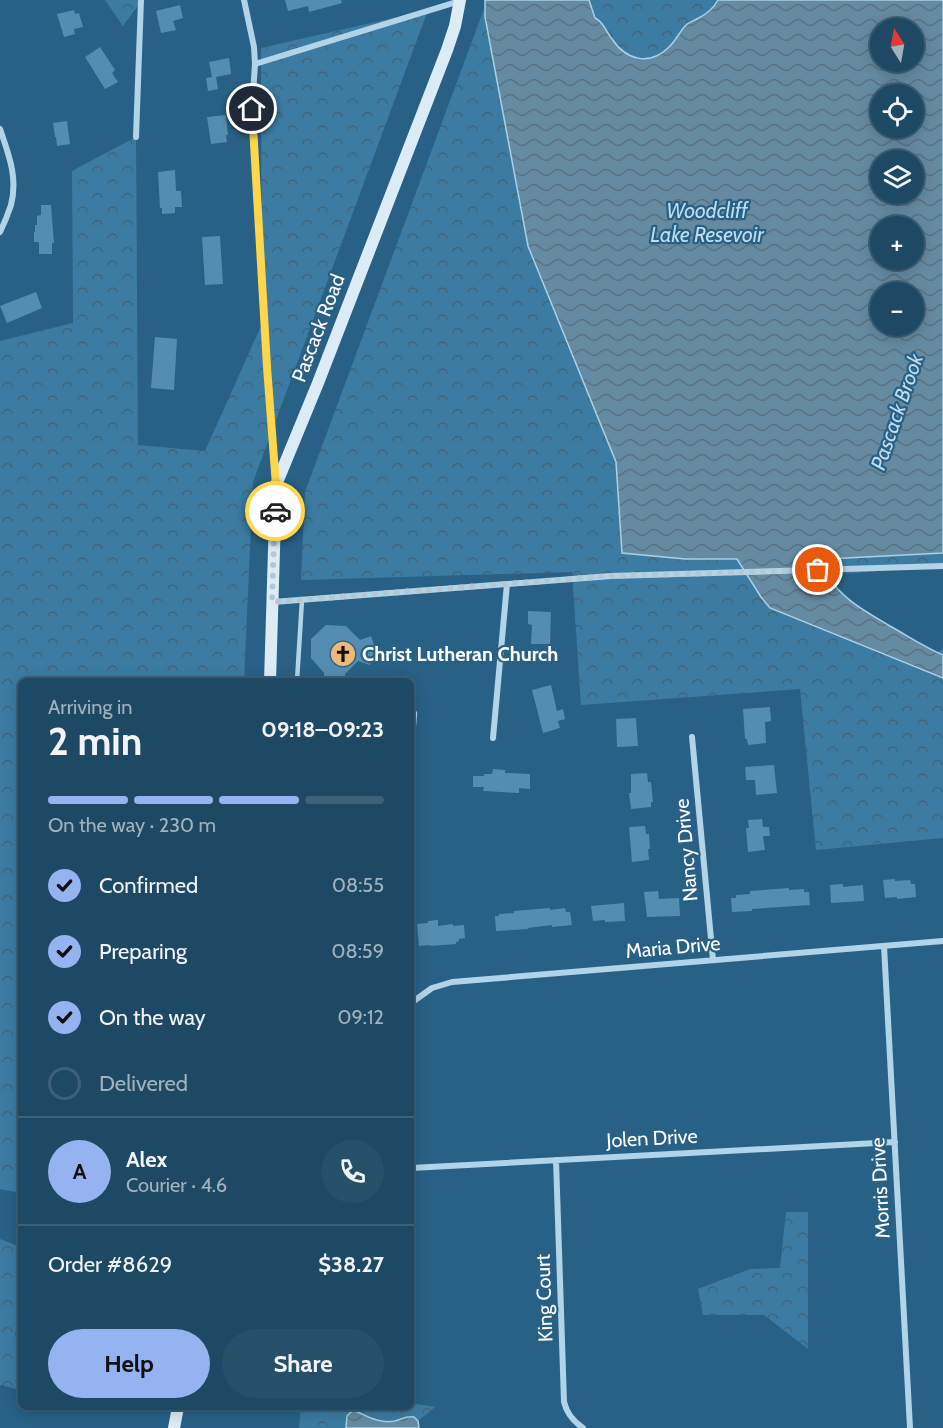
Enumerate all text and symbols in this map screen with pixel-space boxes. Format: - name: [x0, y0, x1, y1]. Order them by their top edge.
- north arrow: [870, 18, 924, 72]
- map controls: [870, 18, 924, 336]
- pin: [226, 83, 277, 134]
- button: locate: [870, 84, 924, 138]
- icon: home: [235, 92, 268, 125]
- button: layers: [870, 150, 924, 204]
- water label: Woodcliff Lake Resevoir: [650, 198, 765, 247]
- button: +: [870, 216, 924, 270]
- street label: Pascack Road: [286, 271, 350, 385]
- button: −: [870, 282, 924, 336]
- water label: Pascack Brook: [865, 350, 928, 473]
- courier: [245, 481, 305, 541]
- icon: car: [259, 495, 292, 528]
- pin: [792, 544, 843, 595]
- icon: bag: [801, 553, 834, 586]
- church icon: Christ Lutheran Church: [328, 639, 358, 669]
- place label: Christ Lutheran Church: [362, 642, 558, 666]
- text: Arriving in: [48, 695, 132, 719]
- text: 09:18–09:23: [261, 716, 384, 743]
- text: 2 min: [48, 717, 142, 765]
- street label: Nancy Drive: [670, 798, 702, 902]
- text: On the way · 230 m: [48, 813, 216, 837]
- icon: check: [48, 869, 81, 902]
- text: Confirmed: [99, 872, 198, 899]
- text: 08:55: [332, 873, 384, 897]
- street label: Maria Drive: [625, 931, 721, 963]
- icon: check: [48, 935, 81, 968]
- text: Preparing: [99, 938, 187, 965]
- text: 08:59: [332, 939, 384, 963]
- icon: check: [48, 1001, 81, 1034]
- text: On the way: [99, 1004, 206, 1031]
- text: 09:12: [338, 1005, 384, 1029]
- text: Delivered: [99, 1070, 188, 1097]
- street label: Jolen Drive: [605, 1124, 698, 1152]
- street label: Morris Drive: [865, 1137, 895, 1239]
- button: phone: [321, 1140, 384, 1203]
- text: Alex: [126, 1146, 167, 1173]
- text: A: [73, 1158, 86, 1185]
- text: Courier · 4.6: [126, 1173, 227, 1197]
- text: Order #8629: [48, 1251, 172, 1278]
- text: $38.27: [318, 1251, 384, 1278]
- street label: King Court: [530, 1253, 558, 1343]
- button: Help: [48, 1329, 210, 1398]
- button: Share: [222, 1329, 384, 1398]

